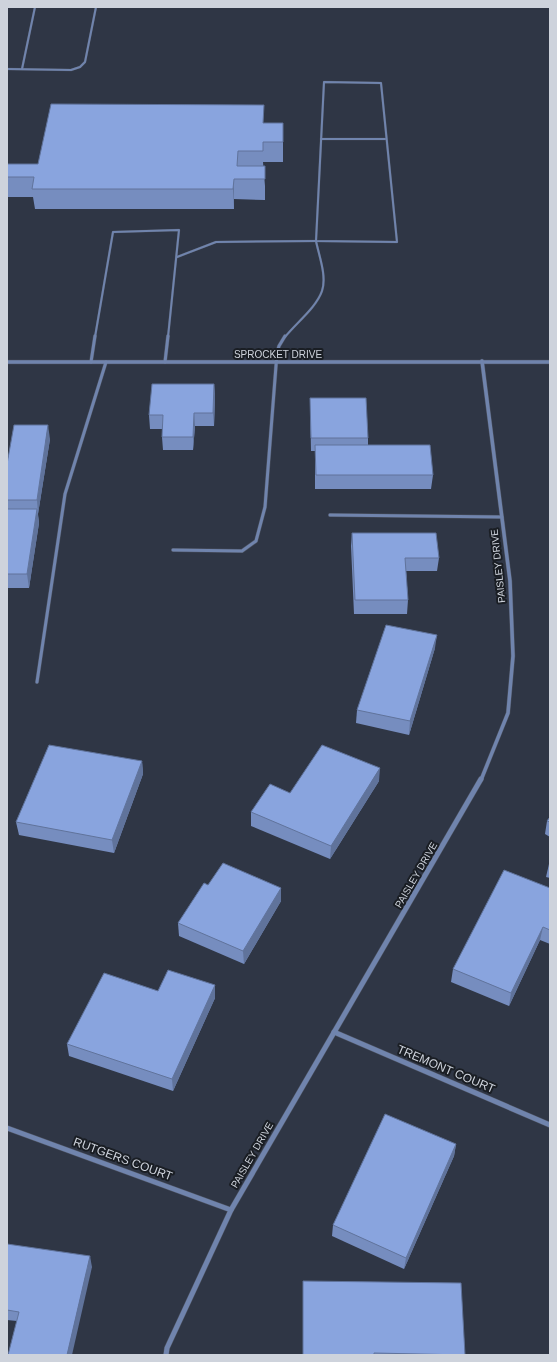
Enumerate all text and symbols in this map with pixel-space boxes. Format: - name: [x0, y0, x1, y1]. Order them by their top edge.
- street label: SPROCKET DRIVE: [234, 349, 322, 360]
- street label: PAISLEY DRIVE: [489, 528, 507, 603]
- street label: PAISLEY DRIVE: [393, 840, 439, 910]
- street label: TREMONT COURT: [395, 1042, 498, 1096]
- street label: PAISLEY DRIVE: [229, 1120, 275, 1190]
- street label: RUTGERS COURT: [72, 1135, 175, 1184]

